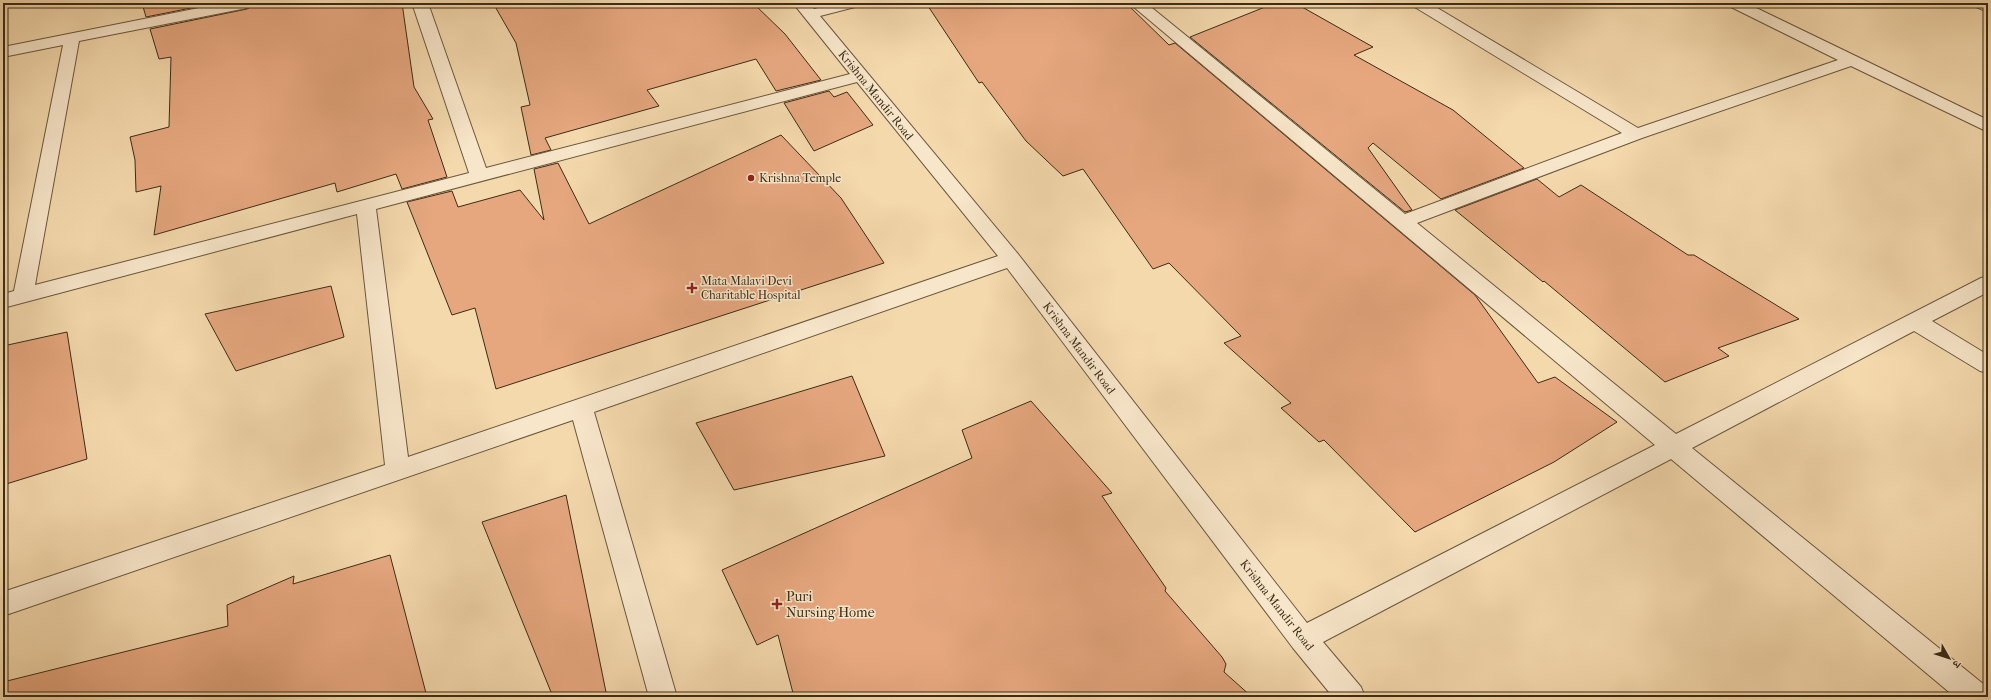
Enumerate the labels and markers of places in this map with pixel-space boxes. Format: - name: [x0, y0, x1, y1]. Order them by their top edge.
- place label: Krishna Temple: [759, 171, 841, 185]
- marker: Krishna Temple: [746, 173, 756, 183]
- place label: Mata Malavi Devi Charitable Hospital: [701, 274, 801, 302]
- marker: Mata Malavi Devi Charitable Hospital: [686, 282, 698, 294]
- place label: Puri Nursing Home: [786, 588, 875, 621]
- marker: Puri Nursing Home: [771, 598, 783, 610]

